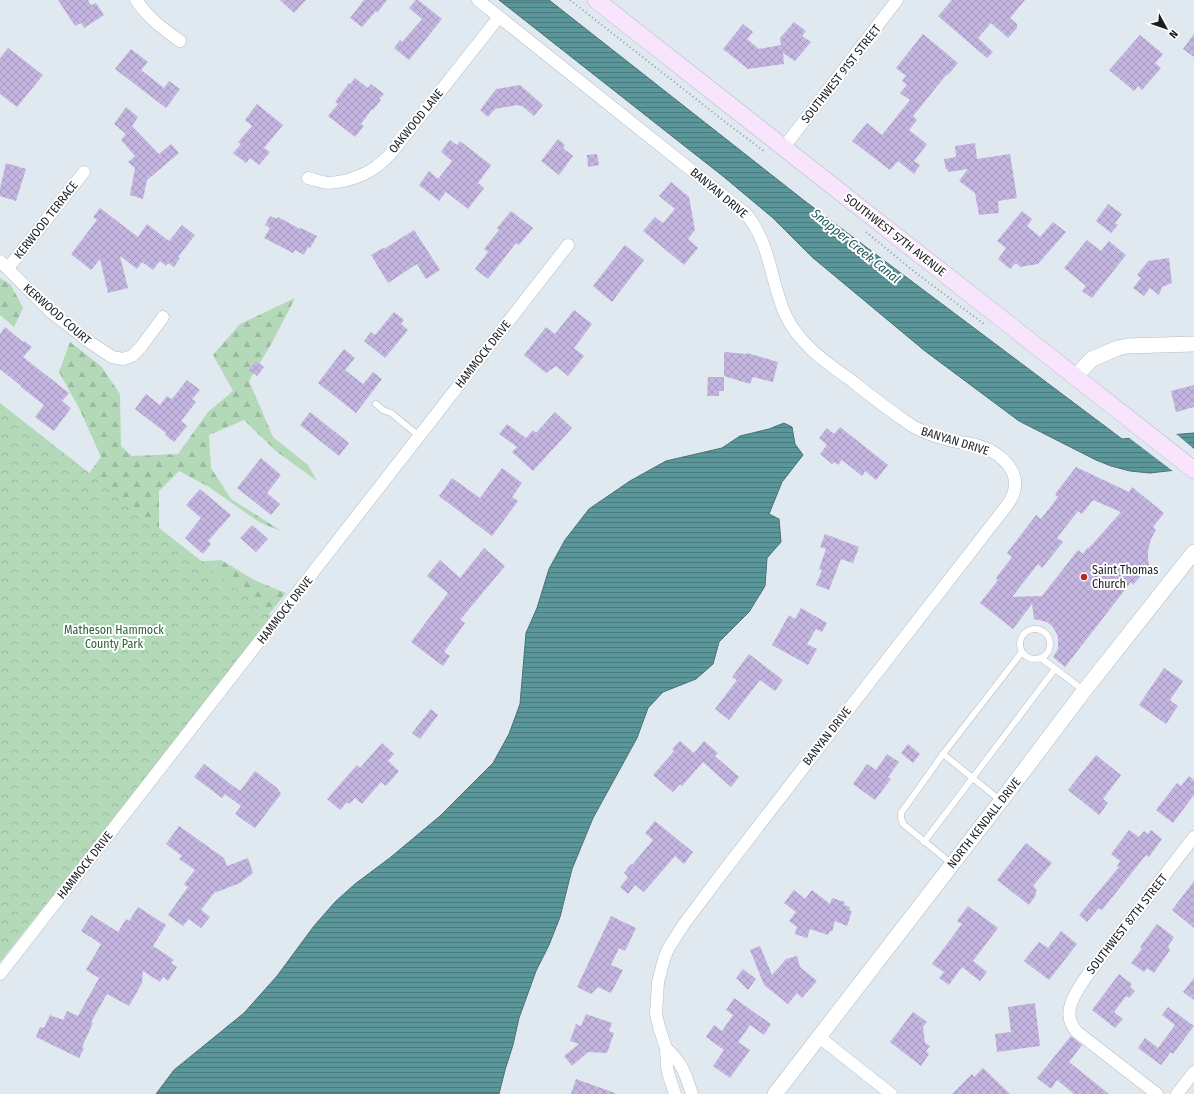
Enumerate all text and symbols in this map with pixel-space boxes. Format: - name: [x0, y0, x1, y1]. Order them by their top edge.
- north arrow: [1146, 8, 1186, 48]
- street label: SOUTHWEST 91ST STREET: [798, 22, 884, 126]
- text: N: [1166, 27, 1180, 41]
- street label: OAKWOOD LANE: [386, 86, 446, 156]
- street label: BANYAN DRIVE: [688, 165, 751, 221]
- street label: KERWOOD TERRACE: [11, 178, 81, 262]
- street label: SOUTHWEST 57TH AVENUE: [841, 191, 949, 279]
- water label: Snapper Creek Canal: [808, 205, 904, 287]
- street label: KERWOOD COURT: [20, 281, 94, 347]
- street label: HAMMOCK DRIVE: [452, 317, 514, 391]
- street label: BANYAN DRIVE: [919, 424, 991, 458]
- place label: Saint Thomas Church: [1092, 563, 1158, 591]
- marker: Saint Thomas Church: [1079, 572, 1089, 582]
- street label: HAMMOCK DRIVE: [254, 573, 316, 647]
- park label: Matheson Hammock County Park: [64, 623, 164, 651]
- street label: BANYAN DRIVE: [800, 704, 854, 768]
- street label: NORTH KENDALL DRIVE: [944, 775, 1024, 871]
- street label: HAMMOCK DRIVE: [54, 828, 116, 902]
- street label: SOUTHWEST 87TH STREET: [1084, 871, 1171, 977]

